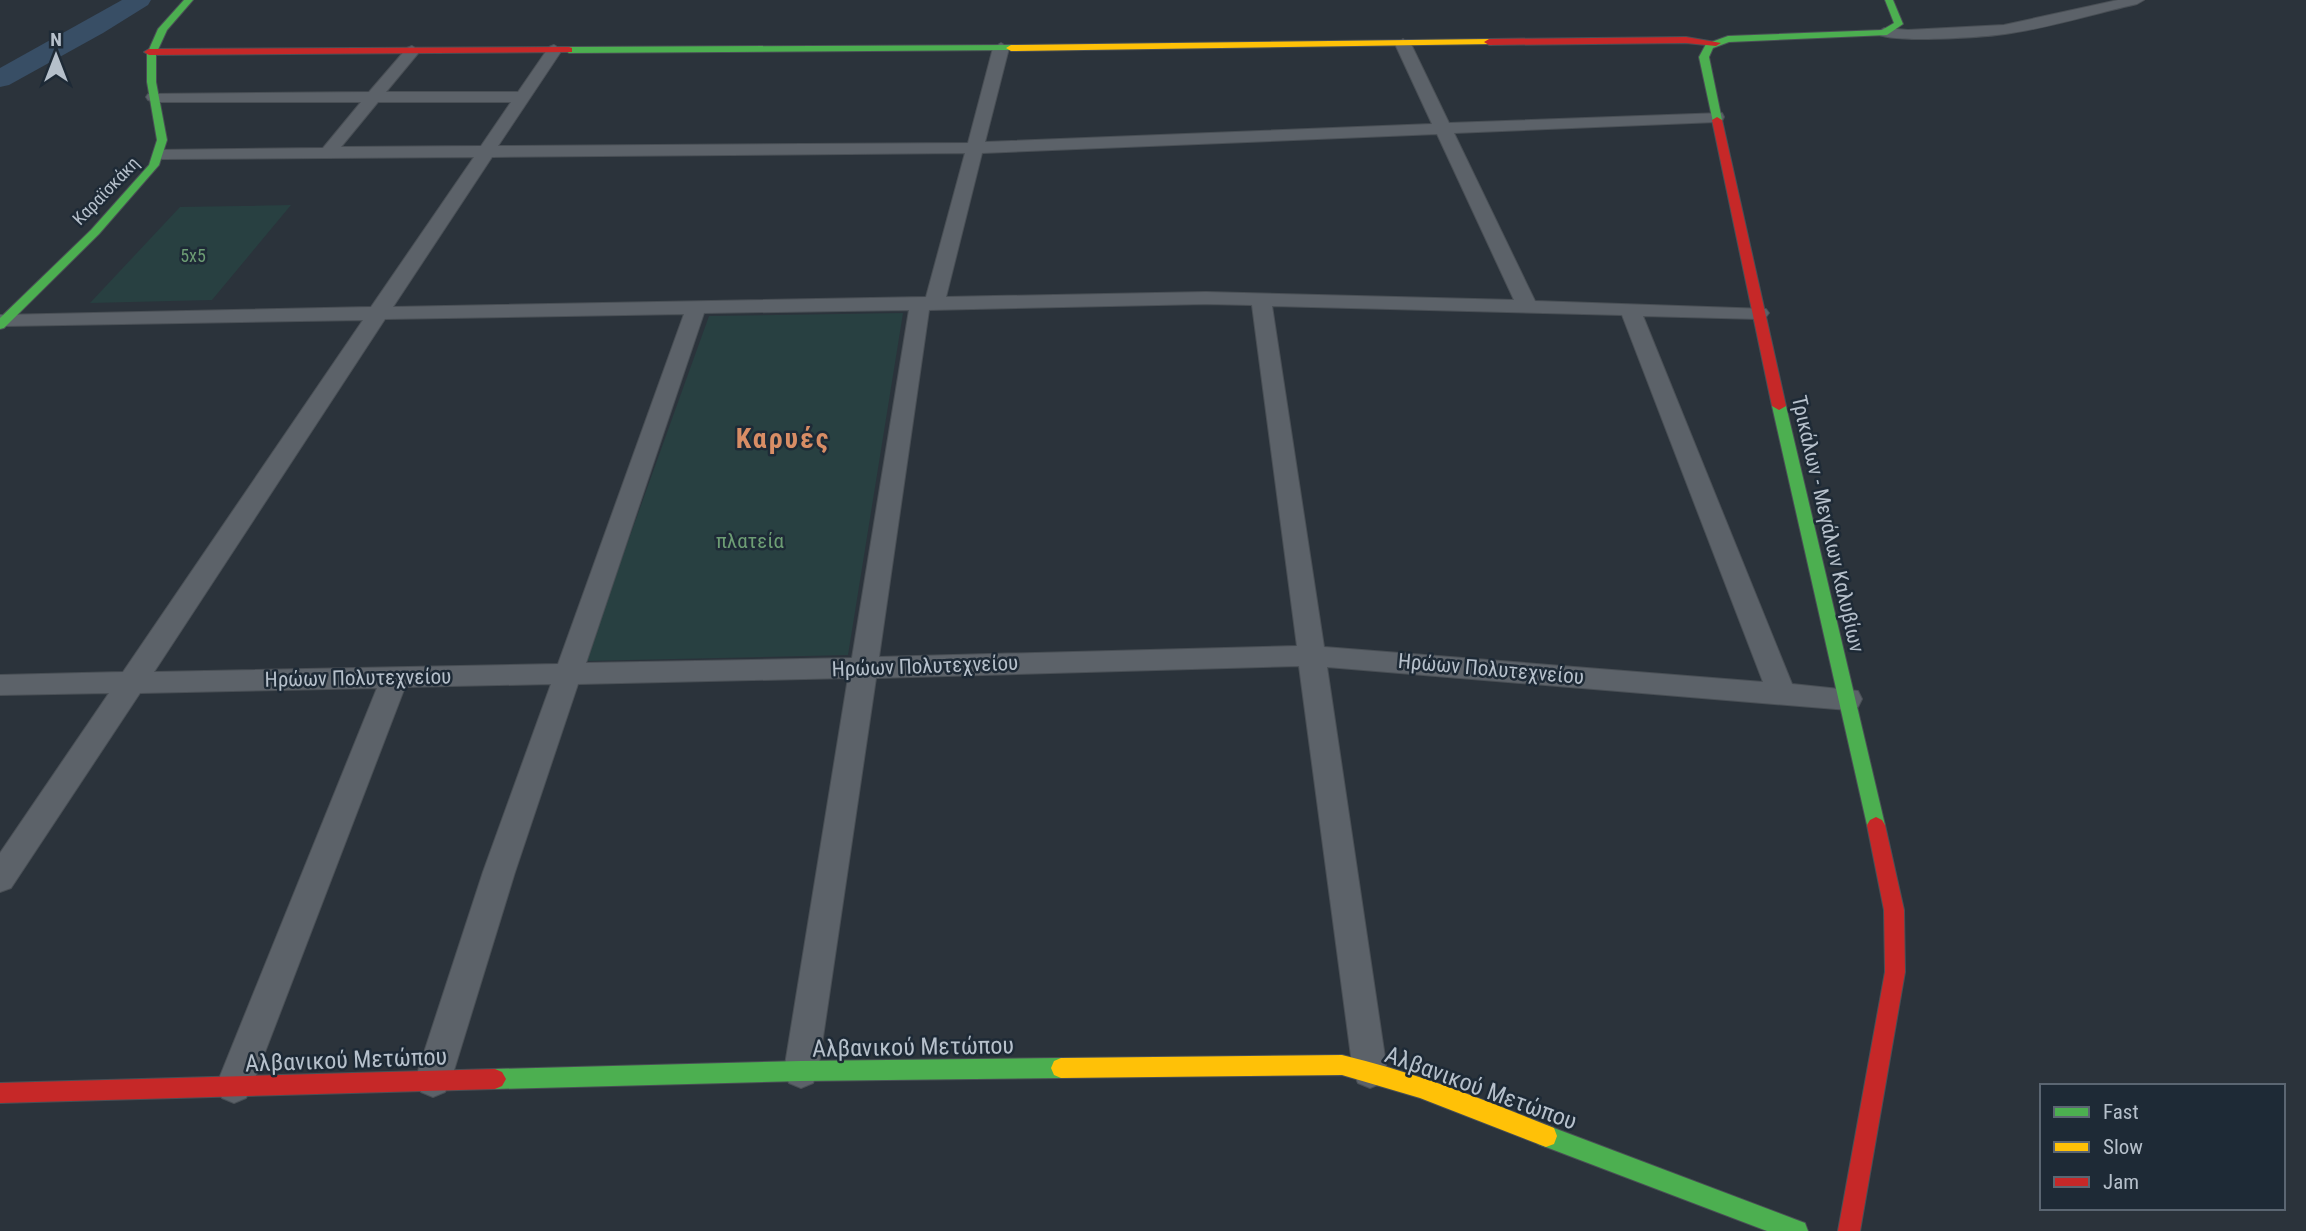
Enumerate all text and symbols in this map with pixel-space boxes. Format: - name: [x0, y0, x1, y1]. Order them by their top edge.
- north arrow: [21, 21, 91, 91]
- text: N: [50, 28, 62, 51]
- street label: Καραϊσκάκη: [68, 152, 143, 229]
- park label: 5x5: [180, 245, 206, 266]
- street label: Τρικάλων - Μεγάλων Καλυβίων: [1787, 393, 1869, 655]
- district label: Καρυές: [736, 422, 830, 455]
- park label: πλατεία: [716, 529, 784, 553]
- street label: Ηρώων Πολυτεχνείου: [1397, 649, 1585, 689]
- street label: Ηρώων Πολυτεχνείου: [831, 651, 1019, 681]
- street label: Ηρώων Πολυτεχνείου: [265, 664, 451, 692]
- street label: Αλβανικού Μετώπου: [812, 1031, 1014, 1063]
- street label: Αλβανικού Μετώπου: [1381, 1040, 1581, 1136]
- street label: Αλβανικού Μετώπου: [245, 1042, 447, 1078]
- legend: [2040, 1084, 2285, 1210]
- text: Fast: [2103, 1100, 2139, 1124]
- text: Slow: [2103, 1135, 2143, 1159]
- text: Jam: [2103, 1170, 2139, 1194]

